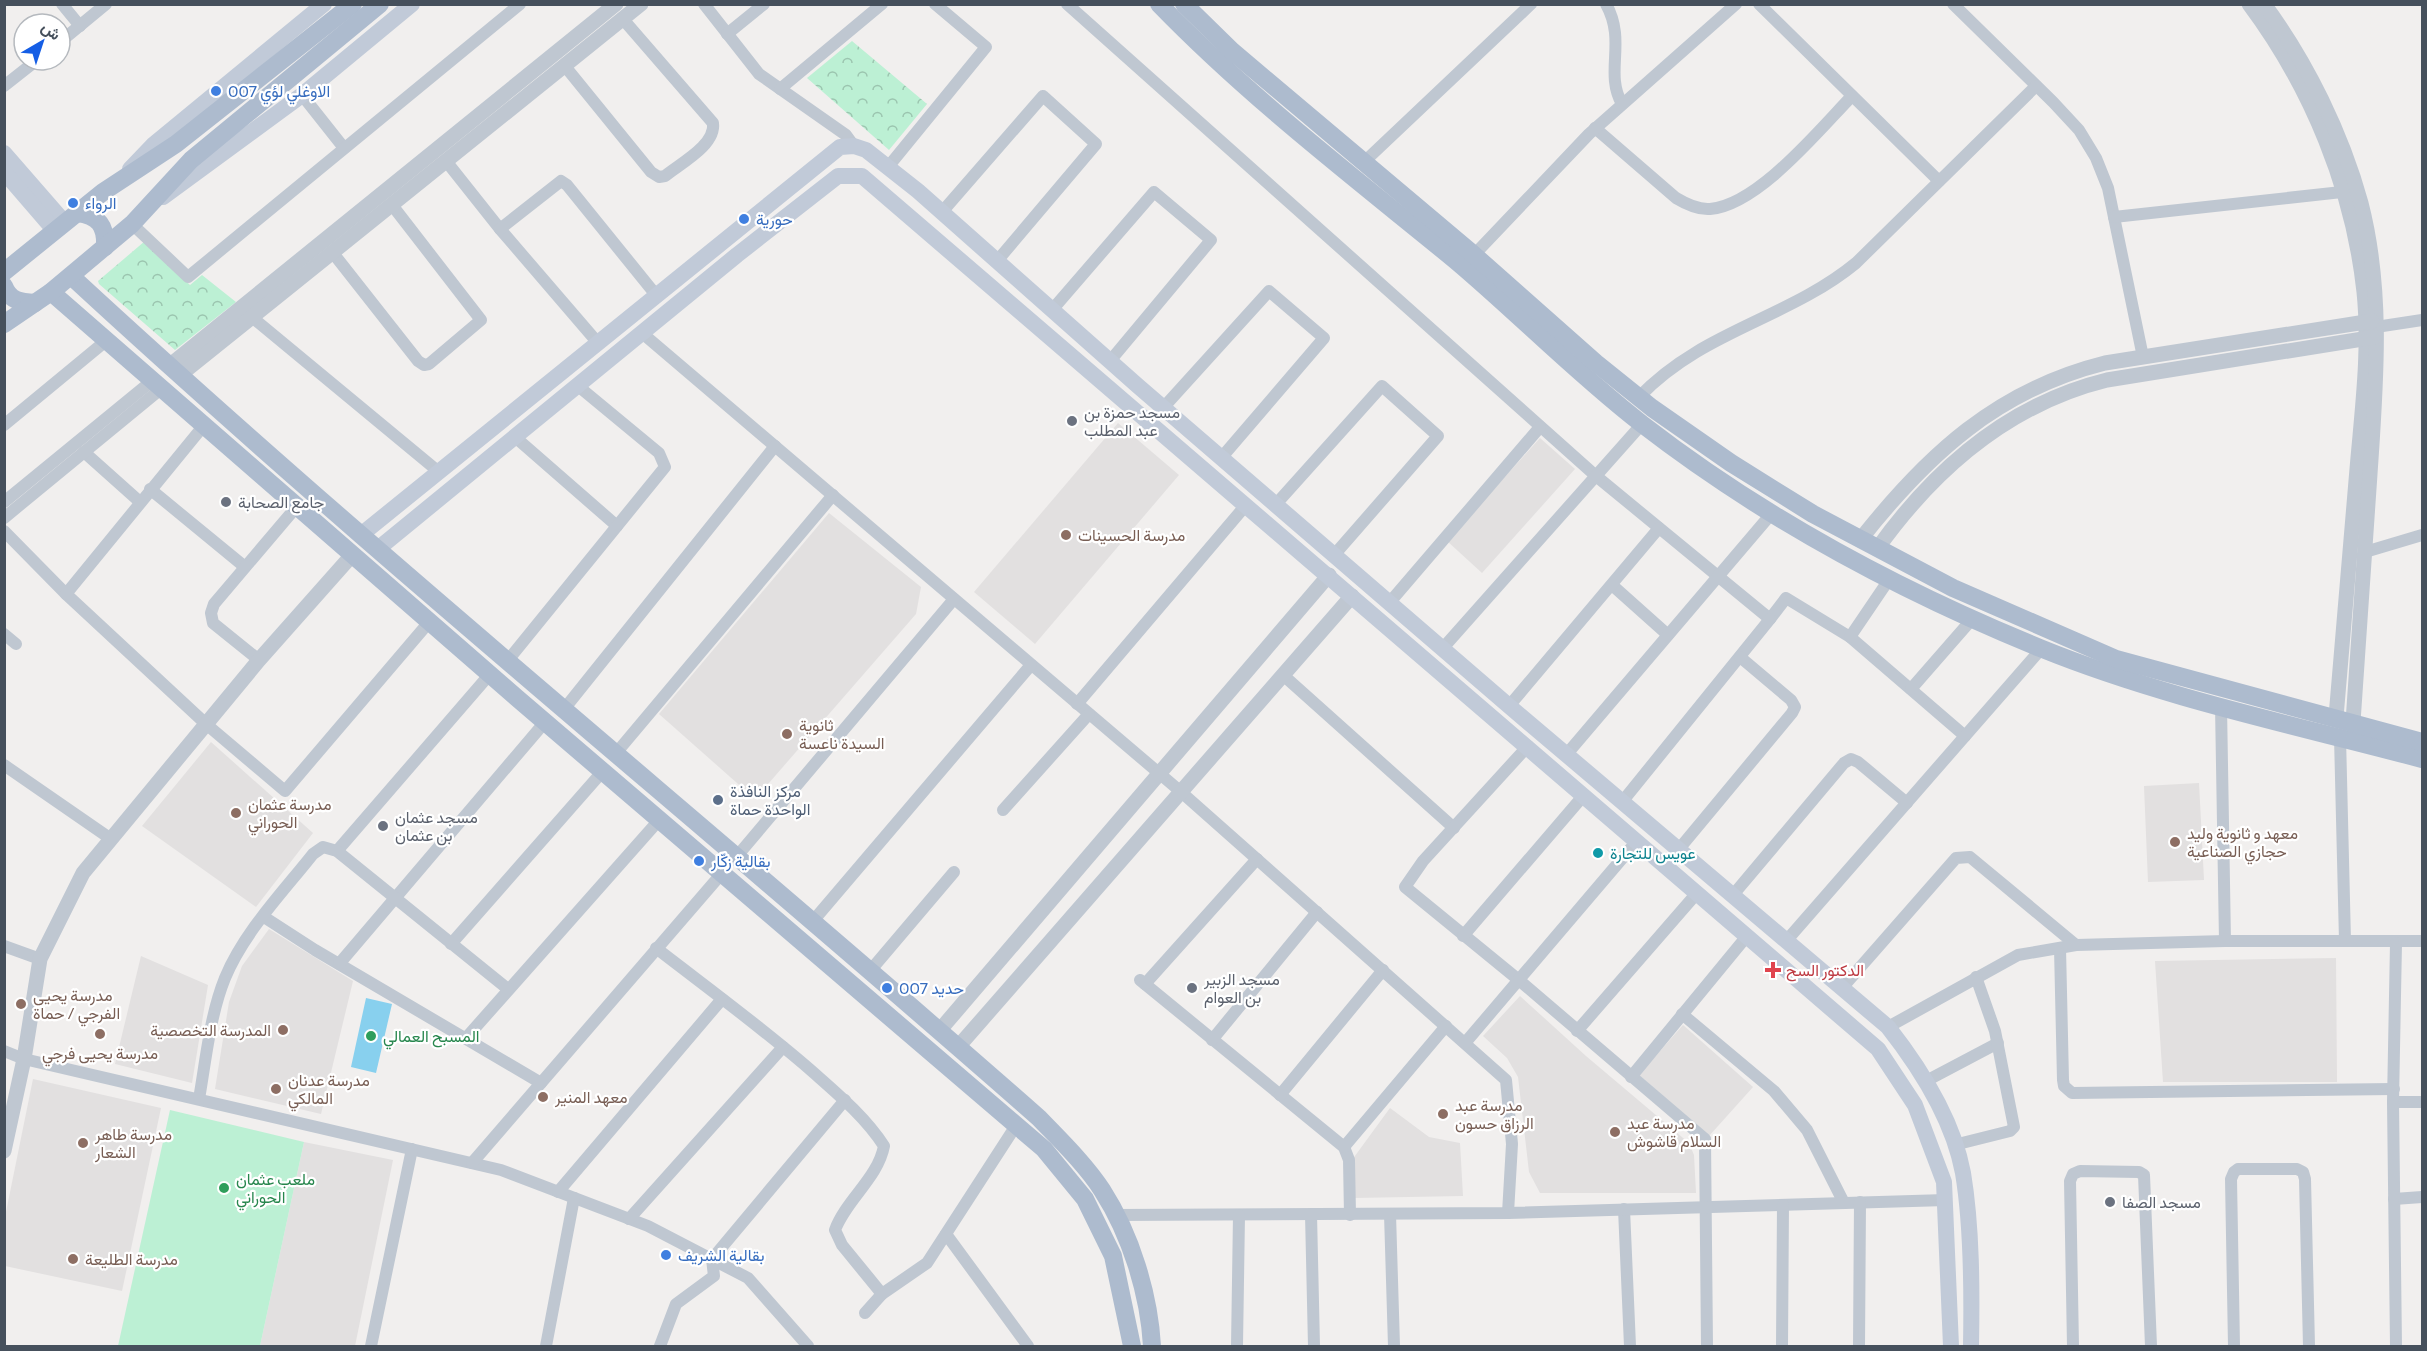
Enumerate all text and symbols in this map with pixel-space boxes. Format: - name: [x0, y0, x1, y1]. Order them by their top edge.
- north arrow: [12, 12, 72, 72]
- text: ش: [38, 17, 65, 44]
- place label: الاوغلي لؤي 007: [228, 81, 330, 105]
- marker: الاوغلي لؤي 007: [209, 84, 223, 98]
- place label: الرواء: [85, 193, 117, 214]
- marker: الرواء: [66, 196, 80, 210]
- place label: حورية: [756, 209, 793, 230]
- marker: حورية: [737, 212, 751, 226]
- place label: مسجد حمزة بن عبد المطلب: [1084, 402, 1180, 440]
- marker: مسجد حمزة بن عبد المطلب: [1065, 414, 1079, 428]
- place label: جامع الصحابة: [238, 492, 325, 514]
- marker: جامع الصحابة: [219, 495, 233, 509]
- place label: مدرسة الحسينات: [1078, 525, 1185, 546]
- marker: مدرسة الحسينات: [1059, 528, 1073, 542]
- place label: ثانوية السيدة ناعسة: [799, 715, 885, 753]
- marker: ثانوية السيدة ناعسة: [780, 727, 794, 741]
- place label: مركز النافذة الواحدة حماة: [730, 781, 810, 820]
- marker: مركز النافذة الواحدة حماة: [711, 793, 725, 807]
- place label: مدرسة عثمان الحوراني: [248, 794, 332, 836]
- marker: مدرسة عثمان الحوراني: [229, 806, 243, 820]
- place label: مسجد عثمان بن عثمان: [395, 807, 478, 846]
- marker: مسجد عثمان بن عثمان: [376, 819, 390, 833]
- place label: معهد و ثانوية وليد حجازي الصناعية: [2187, 823, 2298, 865]
- marker: معهد و ثانوية وليد حجازي الصناعية: [2168, 835, 2182, 849]
- place label: عويس للتجارة: [1610, 843, 1696, 864]
- marker: عويس للتجارة: [1591, 846, 1605, 860]
- place label: بقالية زكّار: [710, 851, 770, 872]
- marker: بقالية زكّار: [692, 854, 706, 868]
- place label: الدكتور السح: [1786, 960, 1864, 982]
- marker: الدكتور السح: [1764, 961, 1782, 979]
- place label: مسجد الزبير بن العوام: [1203, 969, 1280, 1008]
- place label: حديد 007: [899, 978, 964, 998]
- marker: حديد 007: [880, 981, 894, 995]
- marker: مسجد الزبير بن العوام: [1185, 981, 1199, 995]
- place label: مدرسة يحيى الفرجي / حماة: [33, 985, 120, 1027]
- marker: مدرسة يحيى الفرجي / حماة: [14, 997, 28, 1011]
- place label: المدرسة التخصصية: [150, 1020, 271, 1041]
- marker: المدرسة التخصصية: [276, 1023, 290, 1037]
- place label: المسبح العمالي: [383, 1026, 479, 1050]
- marker: مدرسة يحيى فرجي: [93, 1027, 107, 1041]
- marker: المسبح العمالي: [364, 1029, 378, 1043]
- place label: مدرسة يحيى فرجي: [42, 1043, 158, 1067]
- place label: مدرسة عدنان المالكي: [288, 1070, 370, 1112]
- marker: مدرسة عدنان المالكي: [269, 1082, 283, 1096]
- place label: معهد المنير: [554, 1087, 628, 1108]
- marker: معهد المنير: [536, 1090, 550, 1104]
- place label: مدرسة عبد الرزاق حسون: [1455, 1095, 1534, 1134]
- marker: مدرسة عبد الرزاق حسون: [1436, 1107, 1450, 1121]
- place label: مدرسة عبد السلام قاشوش: [1627, 1113, 1721, 1152]
- place label: مدرسة طاهر الشعار: [94, 1124, 172, 1163]
- marker: مدرسة عبد السلام قاشوش: [1608, 1125, 1622, 1139]
- marker: مدرسة طاهر الشعار: [76, 1136, 90, 1150]
- place label: ملعب عثمان الحوراني: [236, 1169, 315, 1211]
- marker: ملعب عثمان الحوراني: [217, 1181, 231, 1195]
- place label: مسجد الصفا: [2122, 1192, 2201, 1212]
- marker: مسجد الصفا: [2103, 1195, 2117, 1209]
- place label: بقالية الشريف: [678, 1245, 765, 1266]
- marker: بقالية الشريف: [659, 1248, 673, 1262]
- place label: مدرسة الطليعة: [85, 1249, 178, 1270]
- marker: مدرسة الطليعة: [66, 1252, 80, 1266]

